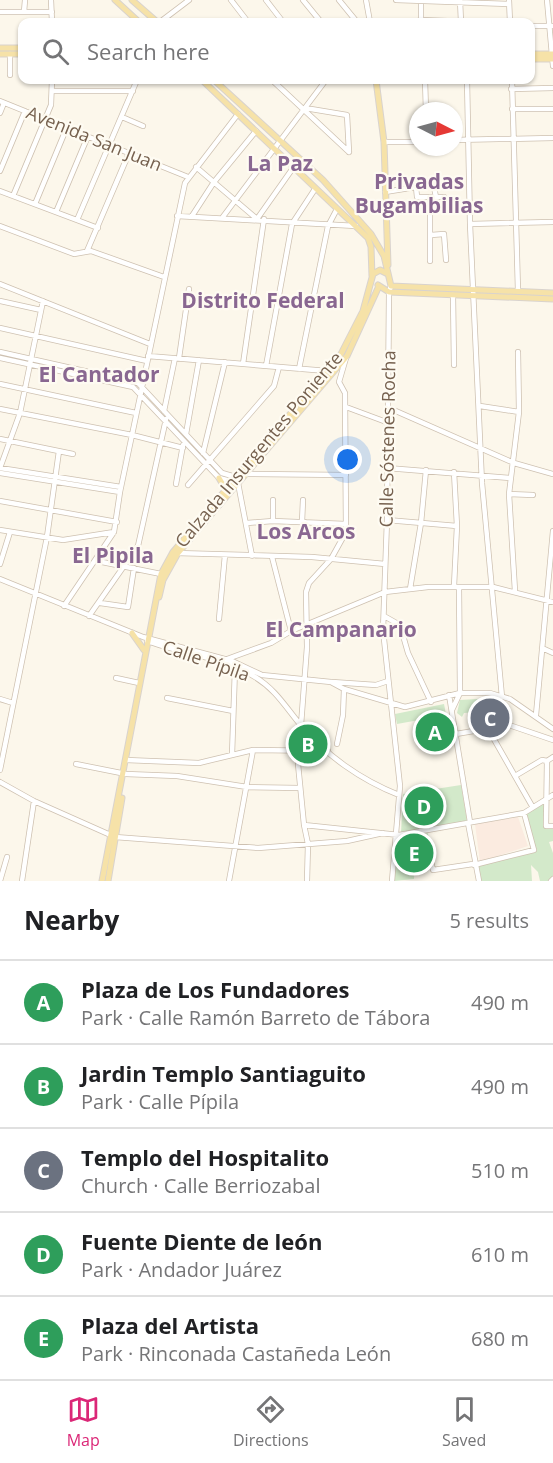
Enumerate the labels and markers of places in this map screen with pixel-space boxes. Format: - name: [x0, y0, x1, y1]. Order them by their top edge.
- pin: C: [470, 696, 510, 740]
- pin: A: [416, 710, 454, 754]
- pin: B: [288, 722, 328, 766]
- pin: D: [404, 784, 444, 828]
- pin: E: [394, 830, 434, 876]

